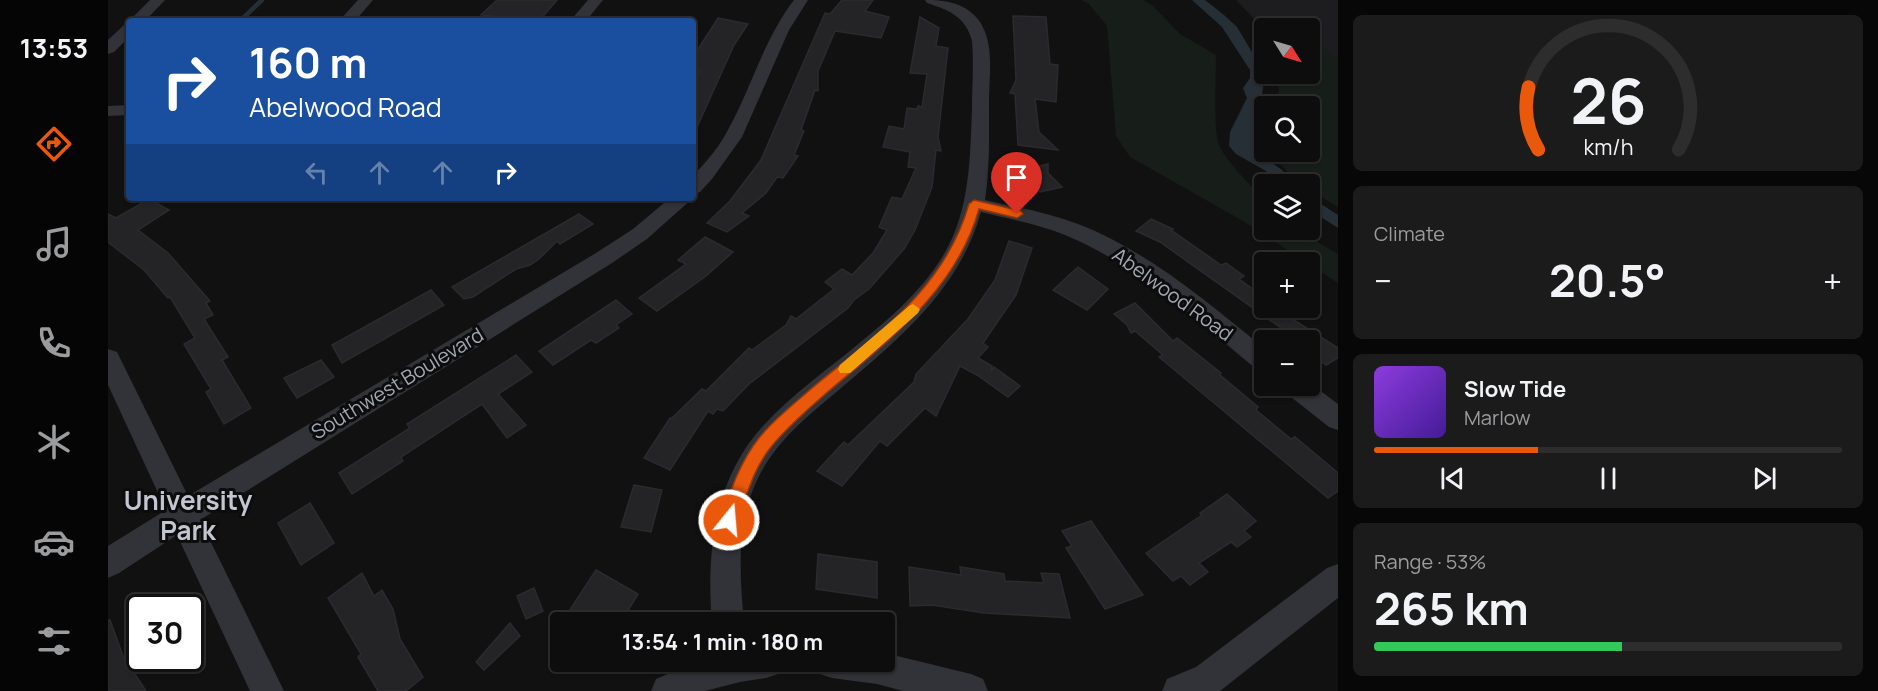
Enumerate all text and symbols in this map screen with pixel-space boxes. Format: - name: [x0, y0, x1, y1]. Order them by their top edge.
- north arrow: [1254, 18, 1320, 84]
- map controls: [1254, 18, 1320, 396]
- text: 13:53: [20, 29, 88, 66]
- text: 160 m: [249, 33, 367, 91]
- icon: right: [150, 42, 228, 120]
- text: 26: [1570, 57, 1646, 143]
- text: Abelwood Road: [249, 88, 442, 125]
- button: search: [1254, 96, 1320, 162]
- icon: directions: [33, 123, 75, 165]
- text: km/h: [1583, 132, 1633, 161]
- pin: [991, 152, 1042, 214]
- icon: left: [300, 156, 333, 189]
- icon: ahead: [363, 156, 396, 189]
- icon: ahead: [426, 156, 459, 189]
- icon: right: [489, 156, 522, 189]
- icon: arrive: [1000, 161, 1033, 194]
- button: layers: [1254, 174, 1320, 240]
- text: Climate: [1374, 220, 1445, 247]
- icon: music: [33, 223, 75, 265]
- street label: Abelwood Road: [1107, 241, 1239, 347]
- text: 20.5°: [1549, 249, 1666, 311]
- button: +: [1254, 252, 1320, 318]
- text: −: [1374, 258, 1392, 303]
- text: +: [1823, 258, 1842, 303]
- street label: Southwest Boulevard: [306, 321, 488, 445]
- icon: phone: [33, 322, 75, 364]
- button: −: [1254, 330, 1320, 396]
- text: Slow Tide: [1464, 374, 1566, 404]
- text: Marlow: [1464, 404, 1531, 431]
- icon: climate: [33, 421, 75, 463]
- icon: previous: [1436, 462, 1469, 495]
- icon: pause: [1592, 462, 1625, 495]
- icon: next: [1748, 462, 1781, 495]
- district label: University Park: [124, 482, 253, 548]
- position arrow: [697, 488, 761, 552]
- icon: car: [33, 521, 75, 563]
- text: Range · 53%: [1374, 548, 1486, 575]
- text: 265 km: [1374, 577, 1529, 639]
- speed limit sign: 30: [126, 594, 204, 672]
- icon: filters: [33, 620, 75, 662]
- text: 13:54 · 1 min · 180 m: [622, 627, 823, 657]

